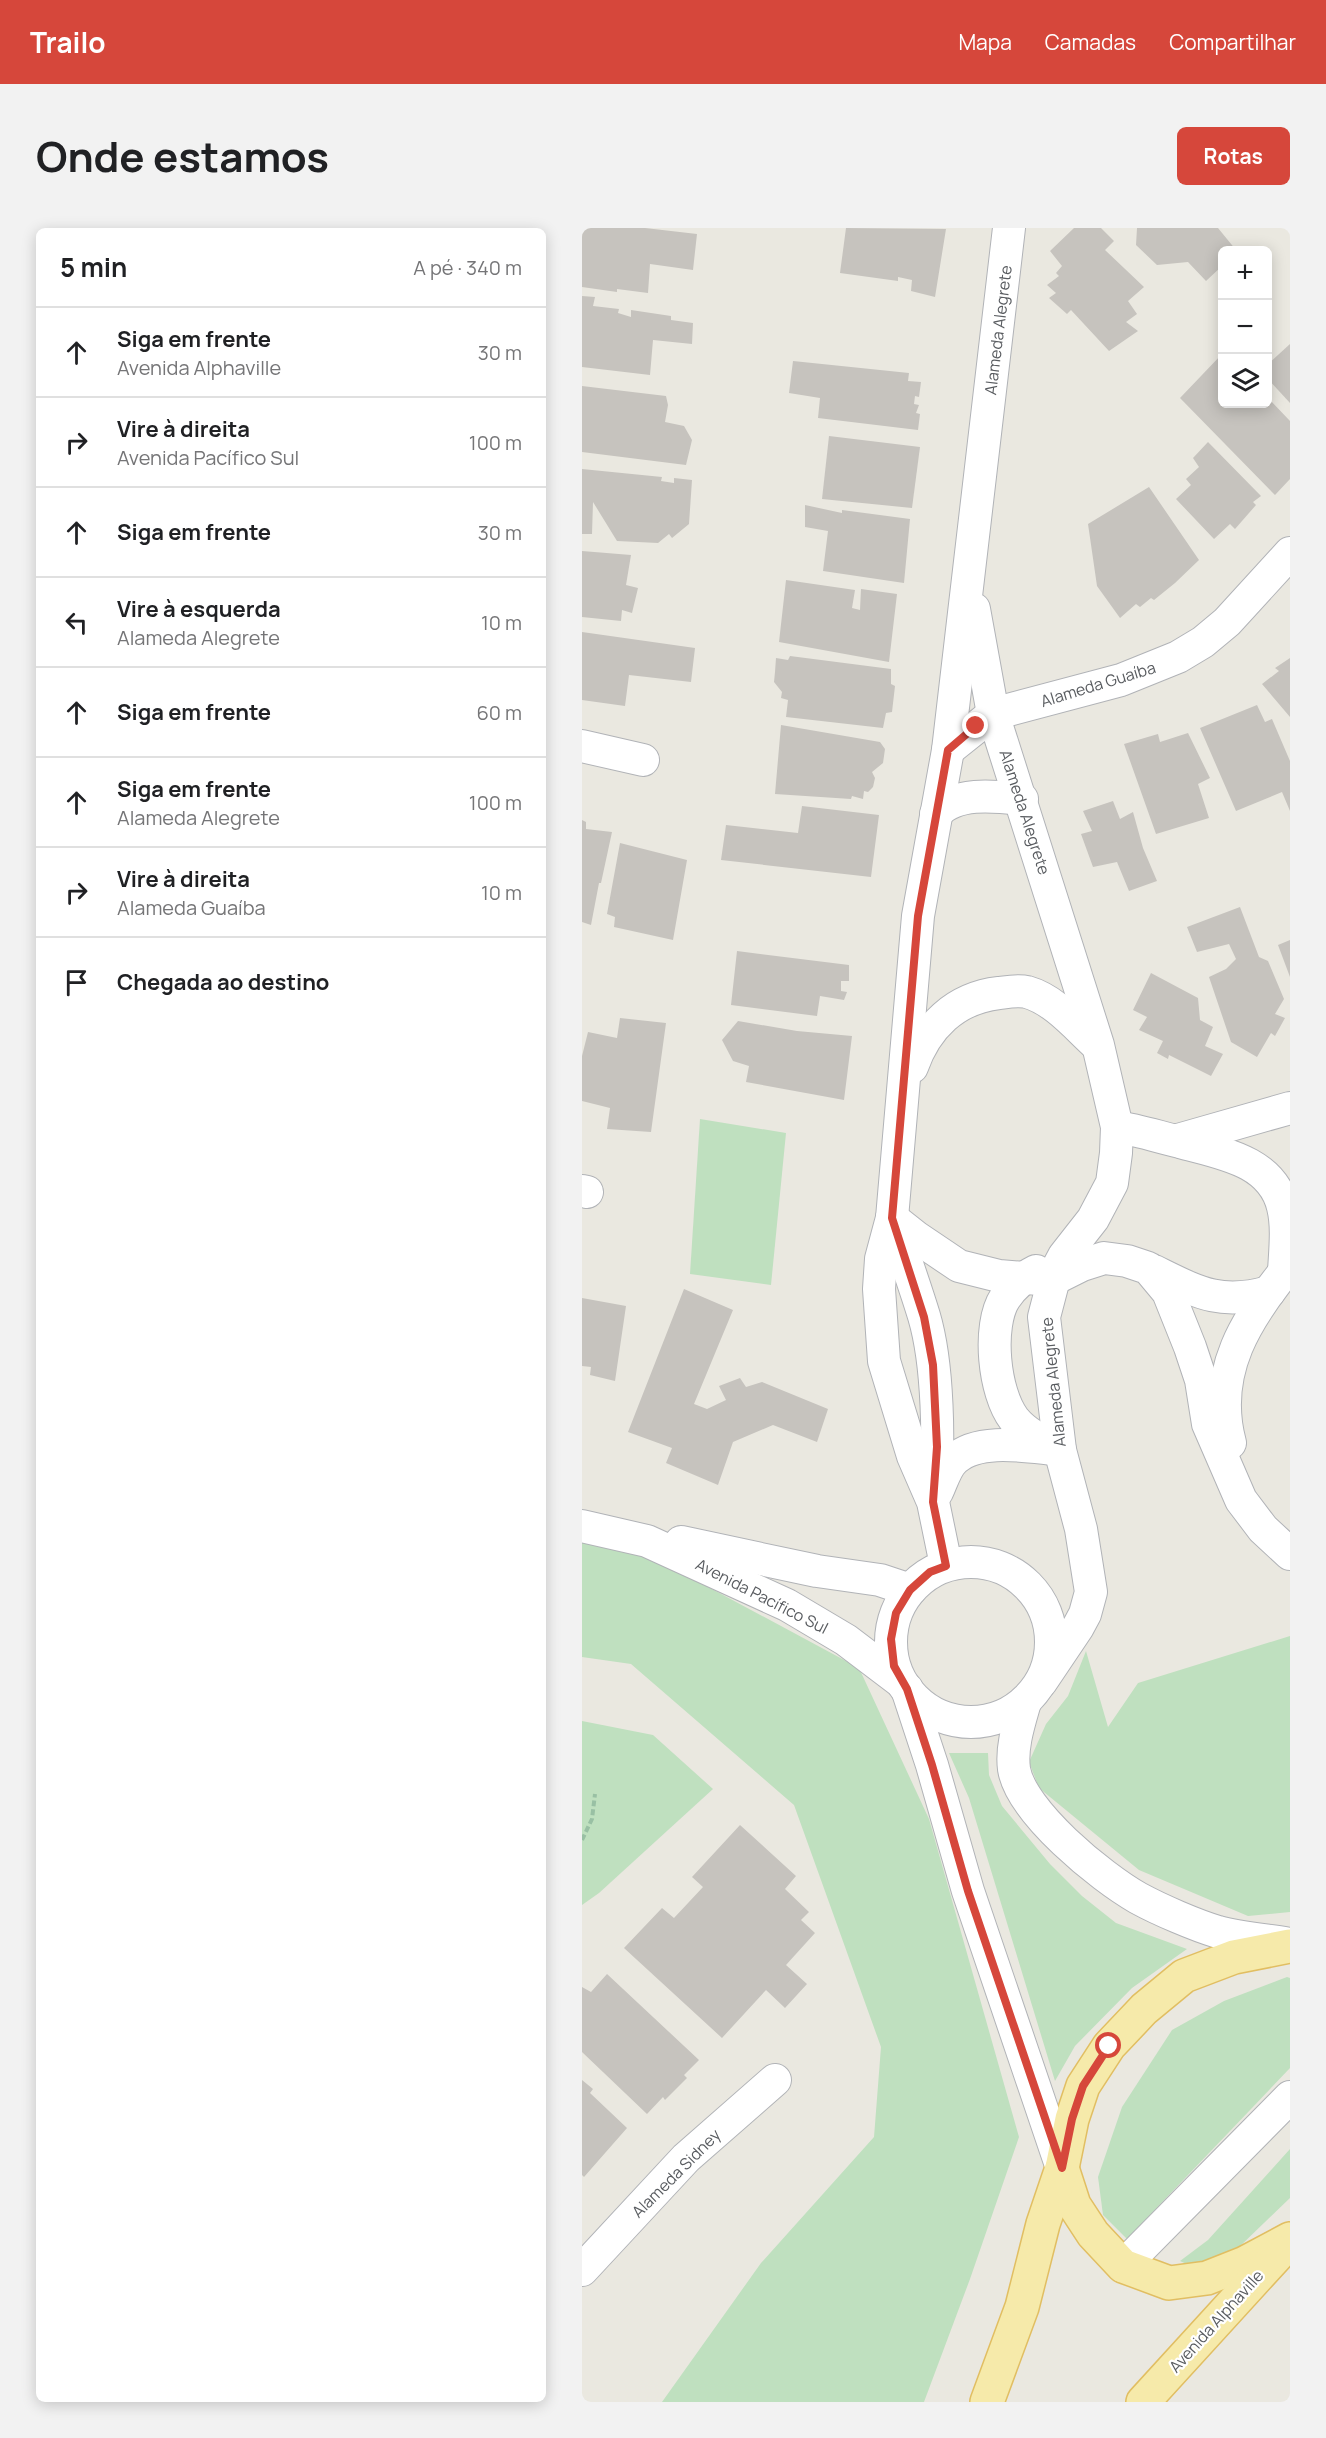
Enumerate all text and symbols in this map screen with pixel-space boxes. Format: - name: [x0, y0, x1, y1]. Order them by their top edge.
- text: Trailo: [30, 23, 106, 61]
- text: Mapa: [958, 28, 1012, 56]
- text: Camadas: [1045, 28, 1136, 56]
- text: Compartilhar: [1169, 28, 1296, 56]
- text: Onde estamos: [36, 127, 329, 185]
- button: Rotas: [1177, 127, 1290, 185]
- map controls: [1218, 246, 1272, 408]
- button: +: [1218, 246, 1272, 300]
- text: 5 min: [60, 249, 127, 285]
- text: A pé · 340 m: [413, 254, 522, 281]
- street label: Alameda Alegrete: [979, 264, 1017, 396]
- button: −: [1218, 300, 1272, 354]
- text: Siga em frente: [117, 324, 271, 354]
- icon: ahead: [60, 336, 93, 369]
- text: 30 m: [478, 339, 522, 366]
- text: Avenida Alphaville: [117, 354, 281, 381]
- button: layers: [1218, 354, 1272, 408]
- text: Vire à direita: [117, 414, 250, 444]
- icon: right: [60, 426, 93, 459]
- text: 100 m: [469, 429, 522, 456]
- text: Avenida Pacífico Sul: [117, 444, 299, 471]
- icon: ahead: [60, 516, 93, 549]
- text: Siga em frente: [117, 517, 271, 547]
- text: 30 m: [478, 519, 522, 546]
- text: Vire à esquerda: [117, 594, 281, 624]
- icon: left: [60, 606, 93, 639]
- text: 10 m: [481, 609, 522, 636]
- text: Alameda Alegrete: [117, 624, 280, 651]
- street label: Alameda Guaíba: [1038, 656, 1158, 712]
- icon: ahead: [60, 696, 93, 729]
- text: Siga em frente: [117, 697, 271, 727]
- text: 60 m: [476, 699, 522, 726]
- route end: [962, 712, 988, 738]
- street label: Alameda Alegrete: [994, 747, 1056, 877]
- text: Siga em frente: [117, 774, 271, 804]
- icon: ahead: [60, 786, 93, 819]
- text: 100 m: [469, 789, 522, 816]
- text: Alameda Alegrete: [117, 804, 280, 831]
- text: Vire à direita: [117, 864, 250, 894]
- icon: right: [60, 876, 93, 909]
- text: 10 m: [481, 879, 522, 906]
- text: Alameda Guaíba: [117, 894, 266, 921]
- icon: arrive: [60, 966, 93, 999]
- text: Chegada ao destino: [117, 967, 329, 997]
- street label: Alameda Alegrete: [1035, 1316, 1071, 1448]
- street label: Avenida Pacífico Sul: [692, 1553, 832, 1639]
- route start: [1095, 2032, 1121, 2058]
- street label: Alameda Sidney: [627, 2123, 726, 2222]
- street label: Avenida Alphaville: [1164, 2265, 1268, 2377]

